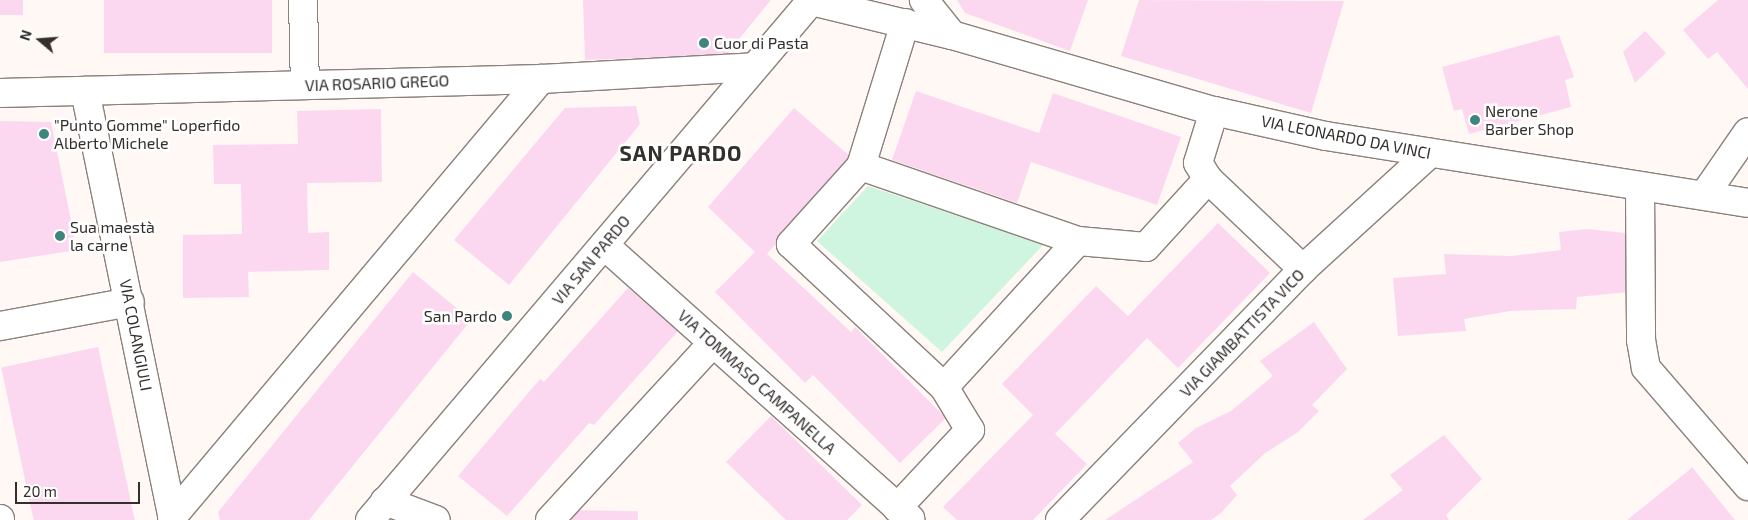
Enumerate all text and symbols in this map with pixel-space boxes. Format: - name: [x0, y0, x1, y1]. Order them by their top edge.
- north arrow: [15, 15, 65, 65]
- text: N: [16, 28, 35, 43]
- place label: Cuor di Pasta: [714, 33, 809, 53]
- marker: Cuor di Pasta: [698, 37, 710, 49]
- street label: VIA ROSARIO GREGO: [304, 71, 450, 95]
- place label: Nerone Barber Shop: [1485, 101, 1574, 139]
- street label: VIA LEONARDO DA VINCI: [1259, 111, 1433, 163]
- marker: Nerone Barber Shop: [1469, 114, 1481, 126]
- place label: "Punto Gomme" Loperfido Alberto Michele: [54, 115, 241, 153]
- marker: "Punto Gomme" Loperfido Alberto Michele: [38, 128, 50, 140]
- district label: SAN PARDO: [618, 140, 744, 166]
- street label: VIA SAN PARDO: [548, 211, 634, 309]
- place label: Sua maestà la carne: [70, 217, 155, 255]
- marker: Sua maestà la carne: [54, 230, 66, 242]
- street label: VIA GIAMBATTISTA VICO: [1175, 265, 1309, 401]
- street label: VIA COLANGIULI: [116, 277, 156, 393]
- place label: San Pardo: [424, 306, 497, 326]
- street label: VIA TOMMASO CAMPANELLA: [674, 306, 840, 458]
- marker: San Pardo: [501, 310, 513, 322]
- scale bar: [18, 472, 142, 504]
- text: 20 m: [23, 482, 57, 500]

